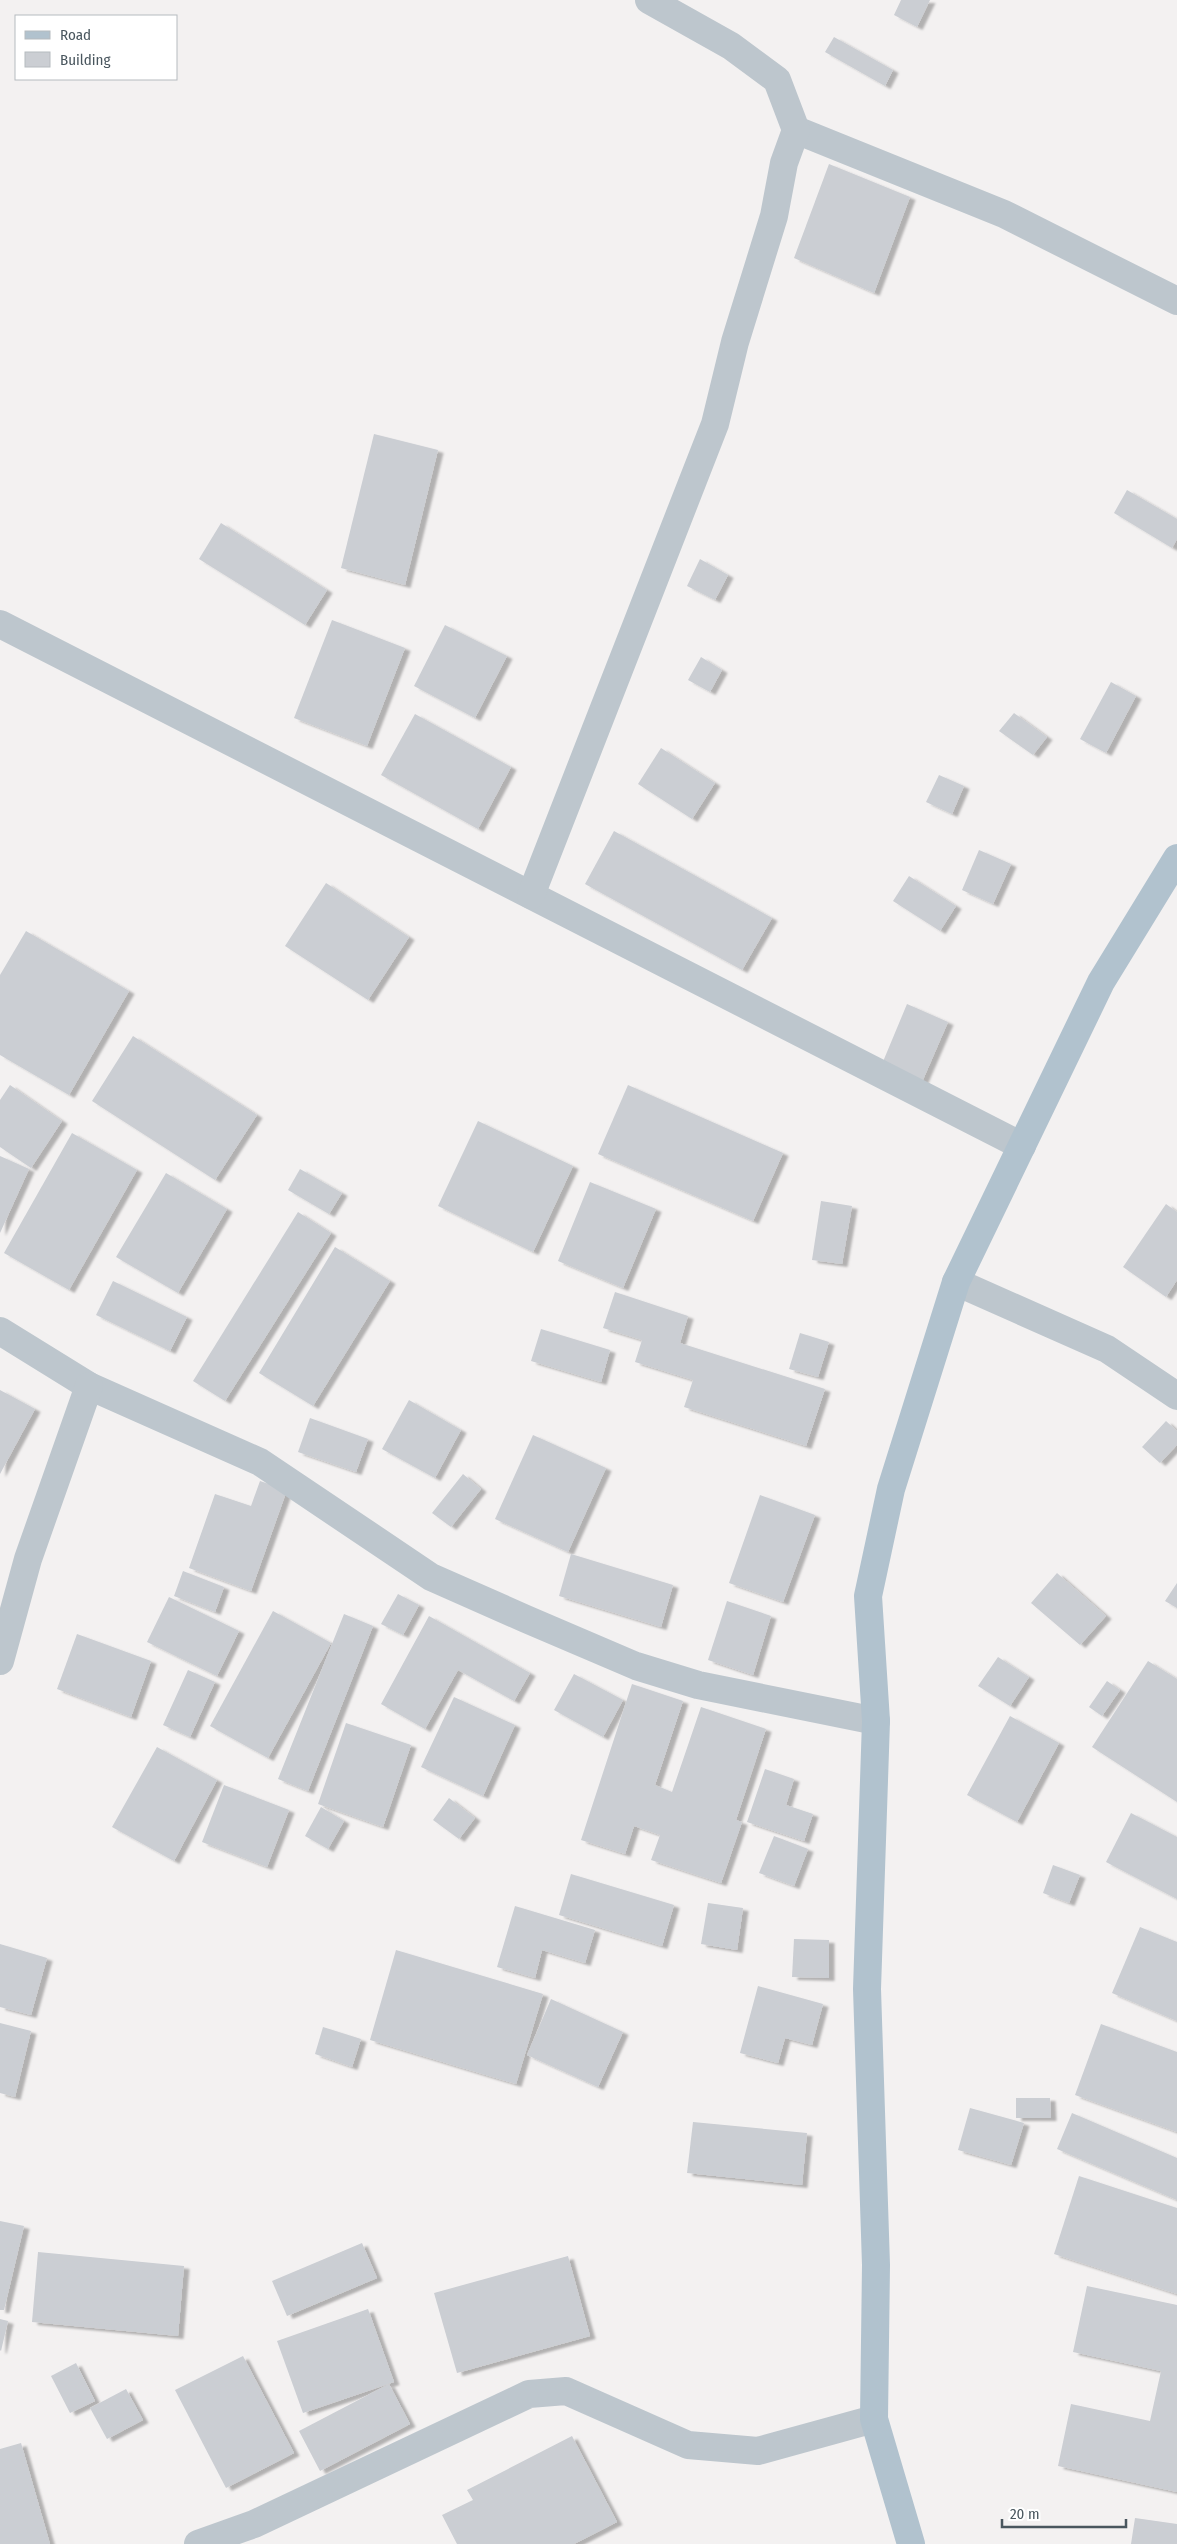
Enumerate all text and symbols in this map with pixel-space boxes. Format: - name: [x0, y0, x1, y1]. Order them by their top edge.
- legend: [15, 15, 178, 80]
- text: Road: [60, 26, 91, 44]
- text: Building: [60, 51, 111, 69]
- scale bar: [1002, 2496, 1126, 2528]
- text: 20 m: [1010, 2505, 1040, 2523]

